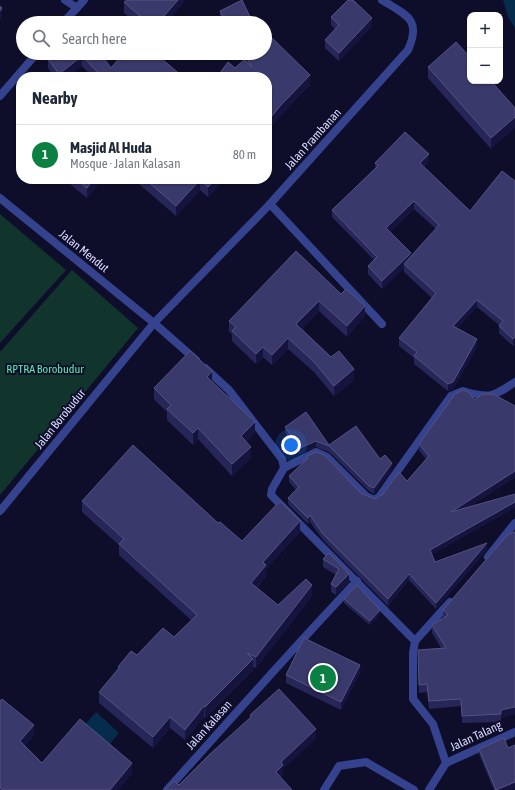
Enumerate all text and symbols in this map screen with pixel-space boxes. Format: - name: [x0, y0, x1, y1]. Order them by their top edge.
- map controls: [467, 12, 503, 84]
- button: +: [467, 12, 503, 48]
- search box: [16, 16, 272, 60]
- icon: search: [30, 27, 52, 49]
- text: Search here: [62, 30, 127, 47]
- button: −: [467, 48, 503, 84]
- text: Nearby: [32, 88, 78, 108]
- street label: Jalan Prambanan: [282, 106, 344, 172]
- text: Masjid Al Huda: [70, 139, 152, 156]
- text: 1: [42, 147, 48, 162]
- text: 80 m: [233, 147, 256, 162]
- text: Mosque · Jalan Kalasan: [70, 156, 180, 171]
- street label: Jalan Mendut: [56, 227, 112, 276]
- park label: RPTRA Borobudur: [6, 362, 84, 376]
- street label: Jalan Borobudur: [32, 386, 89, 452]
- your location: [281, 435, 301, 455]
- pin: 1: [310, 663, 336, 693]
- street label: Jalan Kalasan: [183, 698, 235, 752]
- street label: Jalan Talang: [448, 718, 505, 754]

